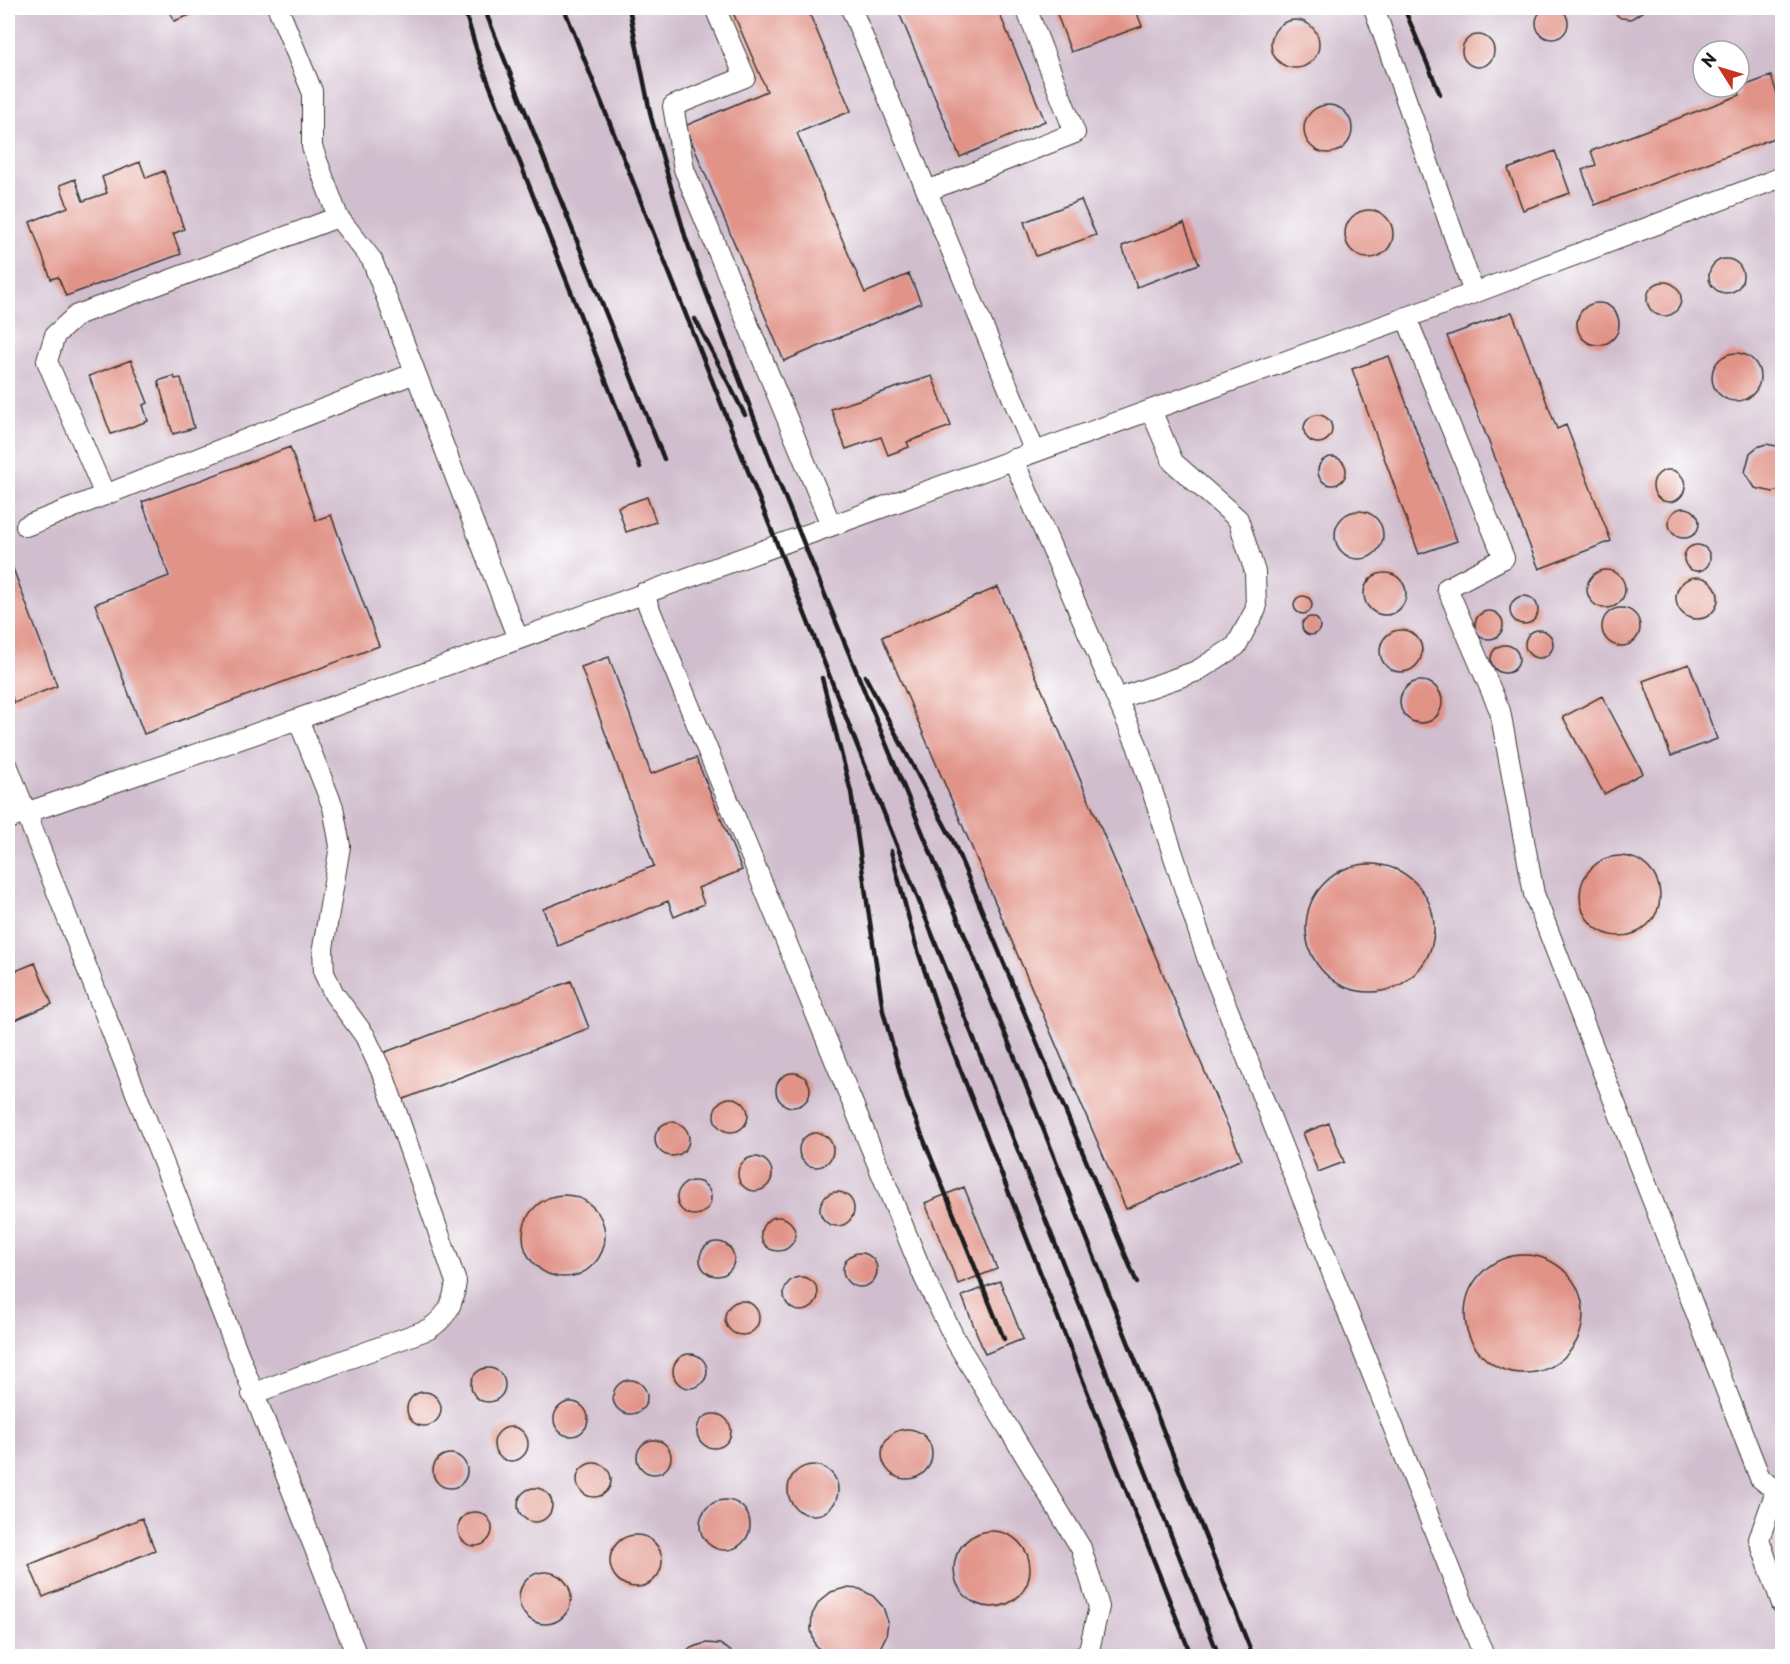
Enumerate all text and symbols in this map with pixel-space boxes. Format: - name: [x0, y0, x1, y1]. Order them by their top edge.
- north arrow: [1691, 39, 1751, 99]
- text: N: [1695, 47, 1722, 72]

